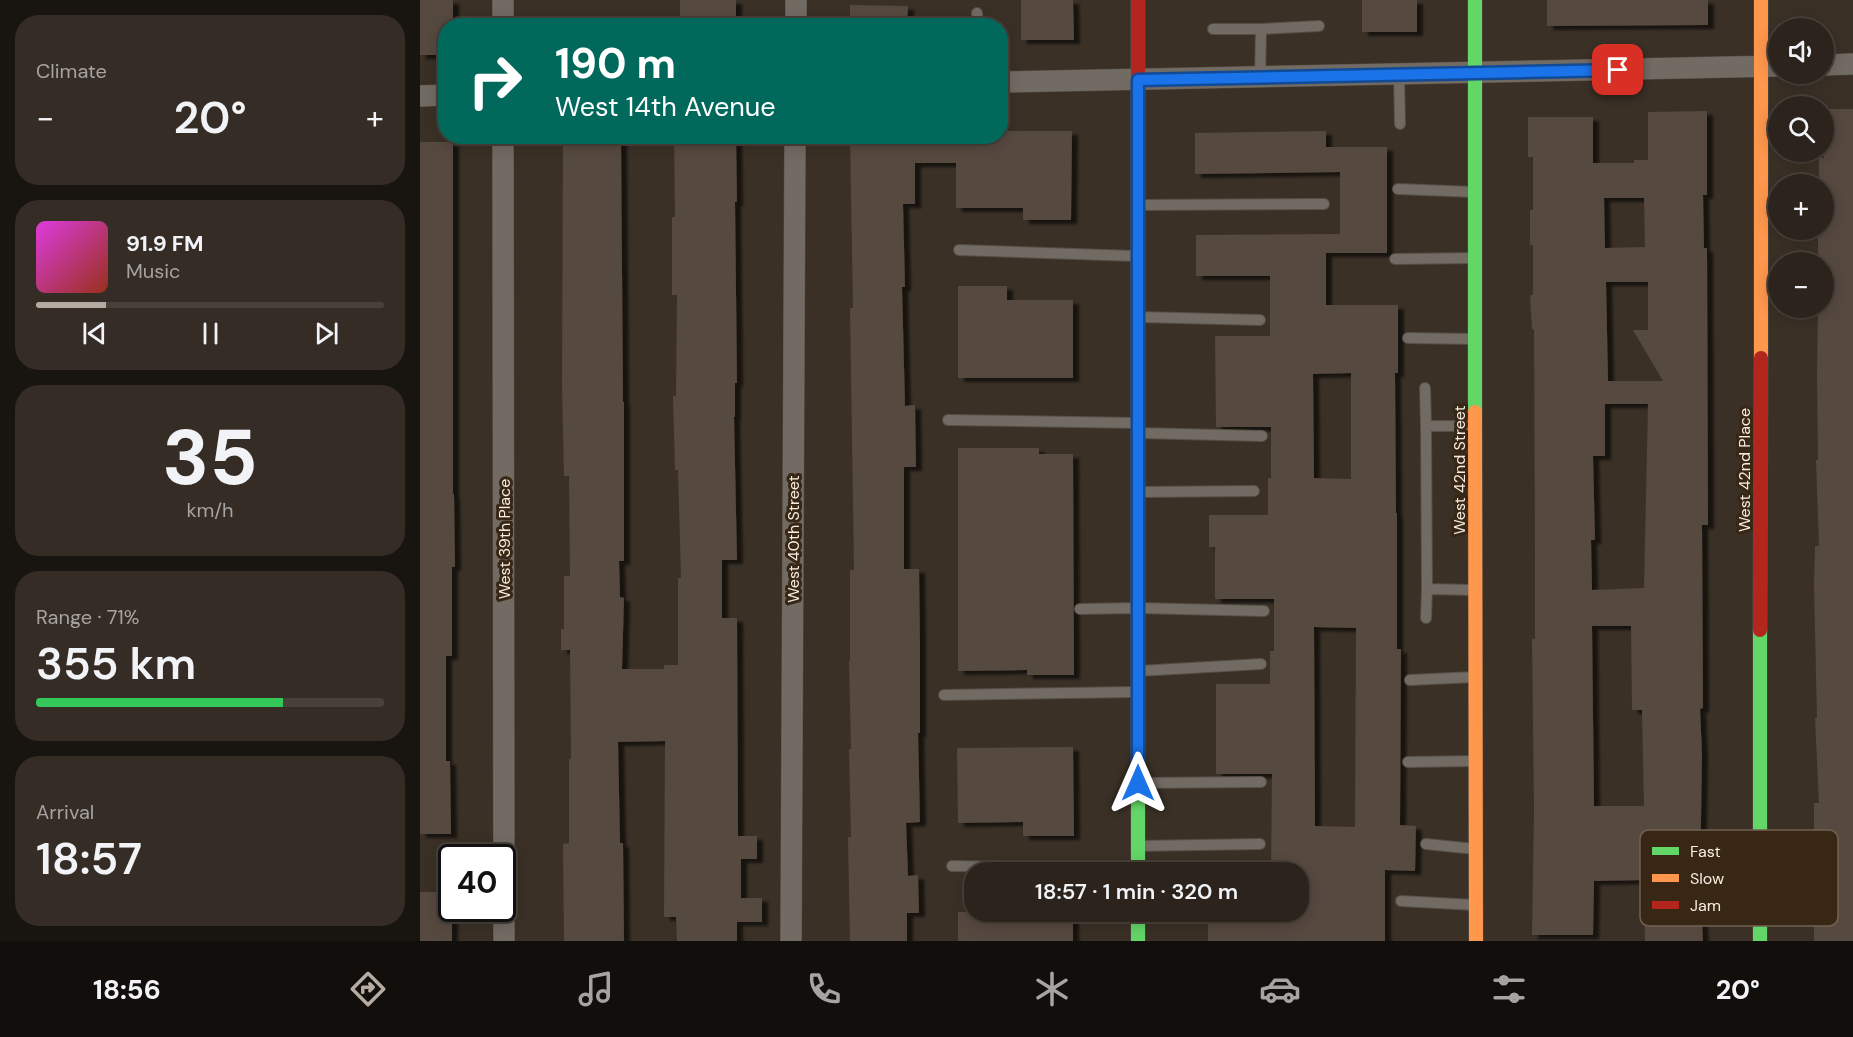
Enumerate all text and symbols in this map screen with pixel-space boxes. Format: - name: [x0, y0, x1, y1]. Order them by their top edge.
- map controls: [1768, 18, 1834, 318]
- button: sound: [1768, 18, 1834, 84]
- text: 190 m: [555, 36, 676, 91]
- icon: right: [456, 42, 534, 120]
- pin: [1592, 44, 1643, 95]
- icon: arrive: [1601, 53, 1634, 86]
- text: Climate: [36, 58, 107, 84]
- text: 20°: [173, 88, 247, 147]
- text: West 14th Avenue: [555, 89, 776, 124]
- text: −: [36, 96, 54, 139]
- text: +: [366, 96, 384, 139]
- button: search: [1768, 96, 1834, 162]
- button: +: [1768, 174, 1834, 240]
- text: 91.9 FM: [126, 229, 204, 258]
- button: −: [1768, 252, 1834, 318]
- text: Music: [126, 258, 181, 284]
- icon: previous: [78, 317, 111, 350]
- icon: pause: [194, 317, 227, 350]
- icon: next: [310, 317, 343, 350]
- street label: West 42nd Street: [1449, 405, 1470, 535]
- text: 35: [162, 407, 258, 508]
- street label: West 42nd Place: [1734, 408, 1755, 532]
- street label: West 40th Street: [783, 475, 804, 603]
- street label: West 39th Place: [494, 479, 515, 599]
- text: km/h: [186, 497, 234, 523]
- text: Range · 71%: [36, 604, 139, 630]
- text: 355 km: [36, 634, 196, 693]
- position arrow: [1106, 751, 1170, 815]
- text: Arrival: [36, 799, 94, 825]
- text: 18:57: [36, 829, 142, 888]
- legend: [1640, 830, 1838, 926]
- text: Fast: [1690, 841, 1721, 862]
- speed limit sign: 40: [438, 844, 516, 922]
- text: Slow: [1690, 868, 1724, 889]
- text: 18:57 · 1 min · 320 m: [1035, 877, 1238, 906]
- text: Jam: [1690, 895, 1721, 916]
- icon: directions: [347, 968, 389, 1010]
- icon: music: [575, 968, 617, 1010]
- icon: phone: [803, 968, 845, 1010]
- icon: climate: [1031, 968, 1073, 1010]
- icon: car: [1259, 968, 1301, 1010]
- icon: filters: [1488, 968, 1530, 1010]
- text: 18:56: [93, 972, 161, 1007]
- text: 20°: [1716, 972, 1760, 1007]

